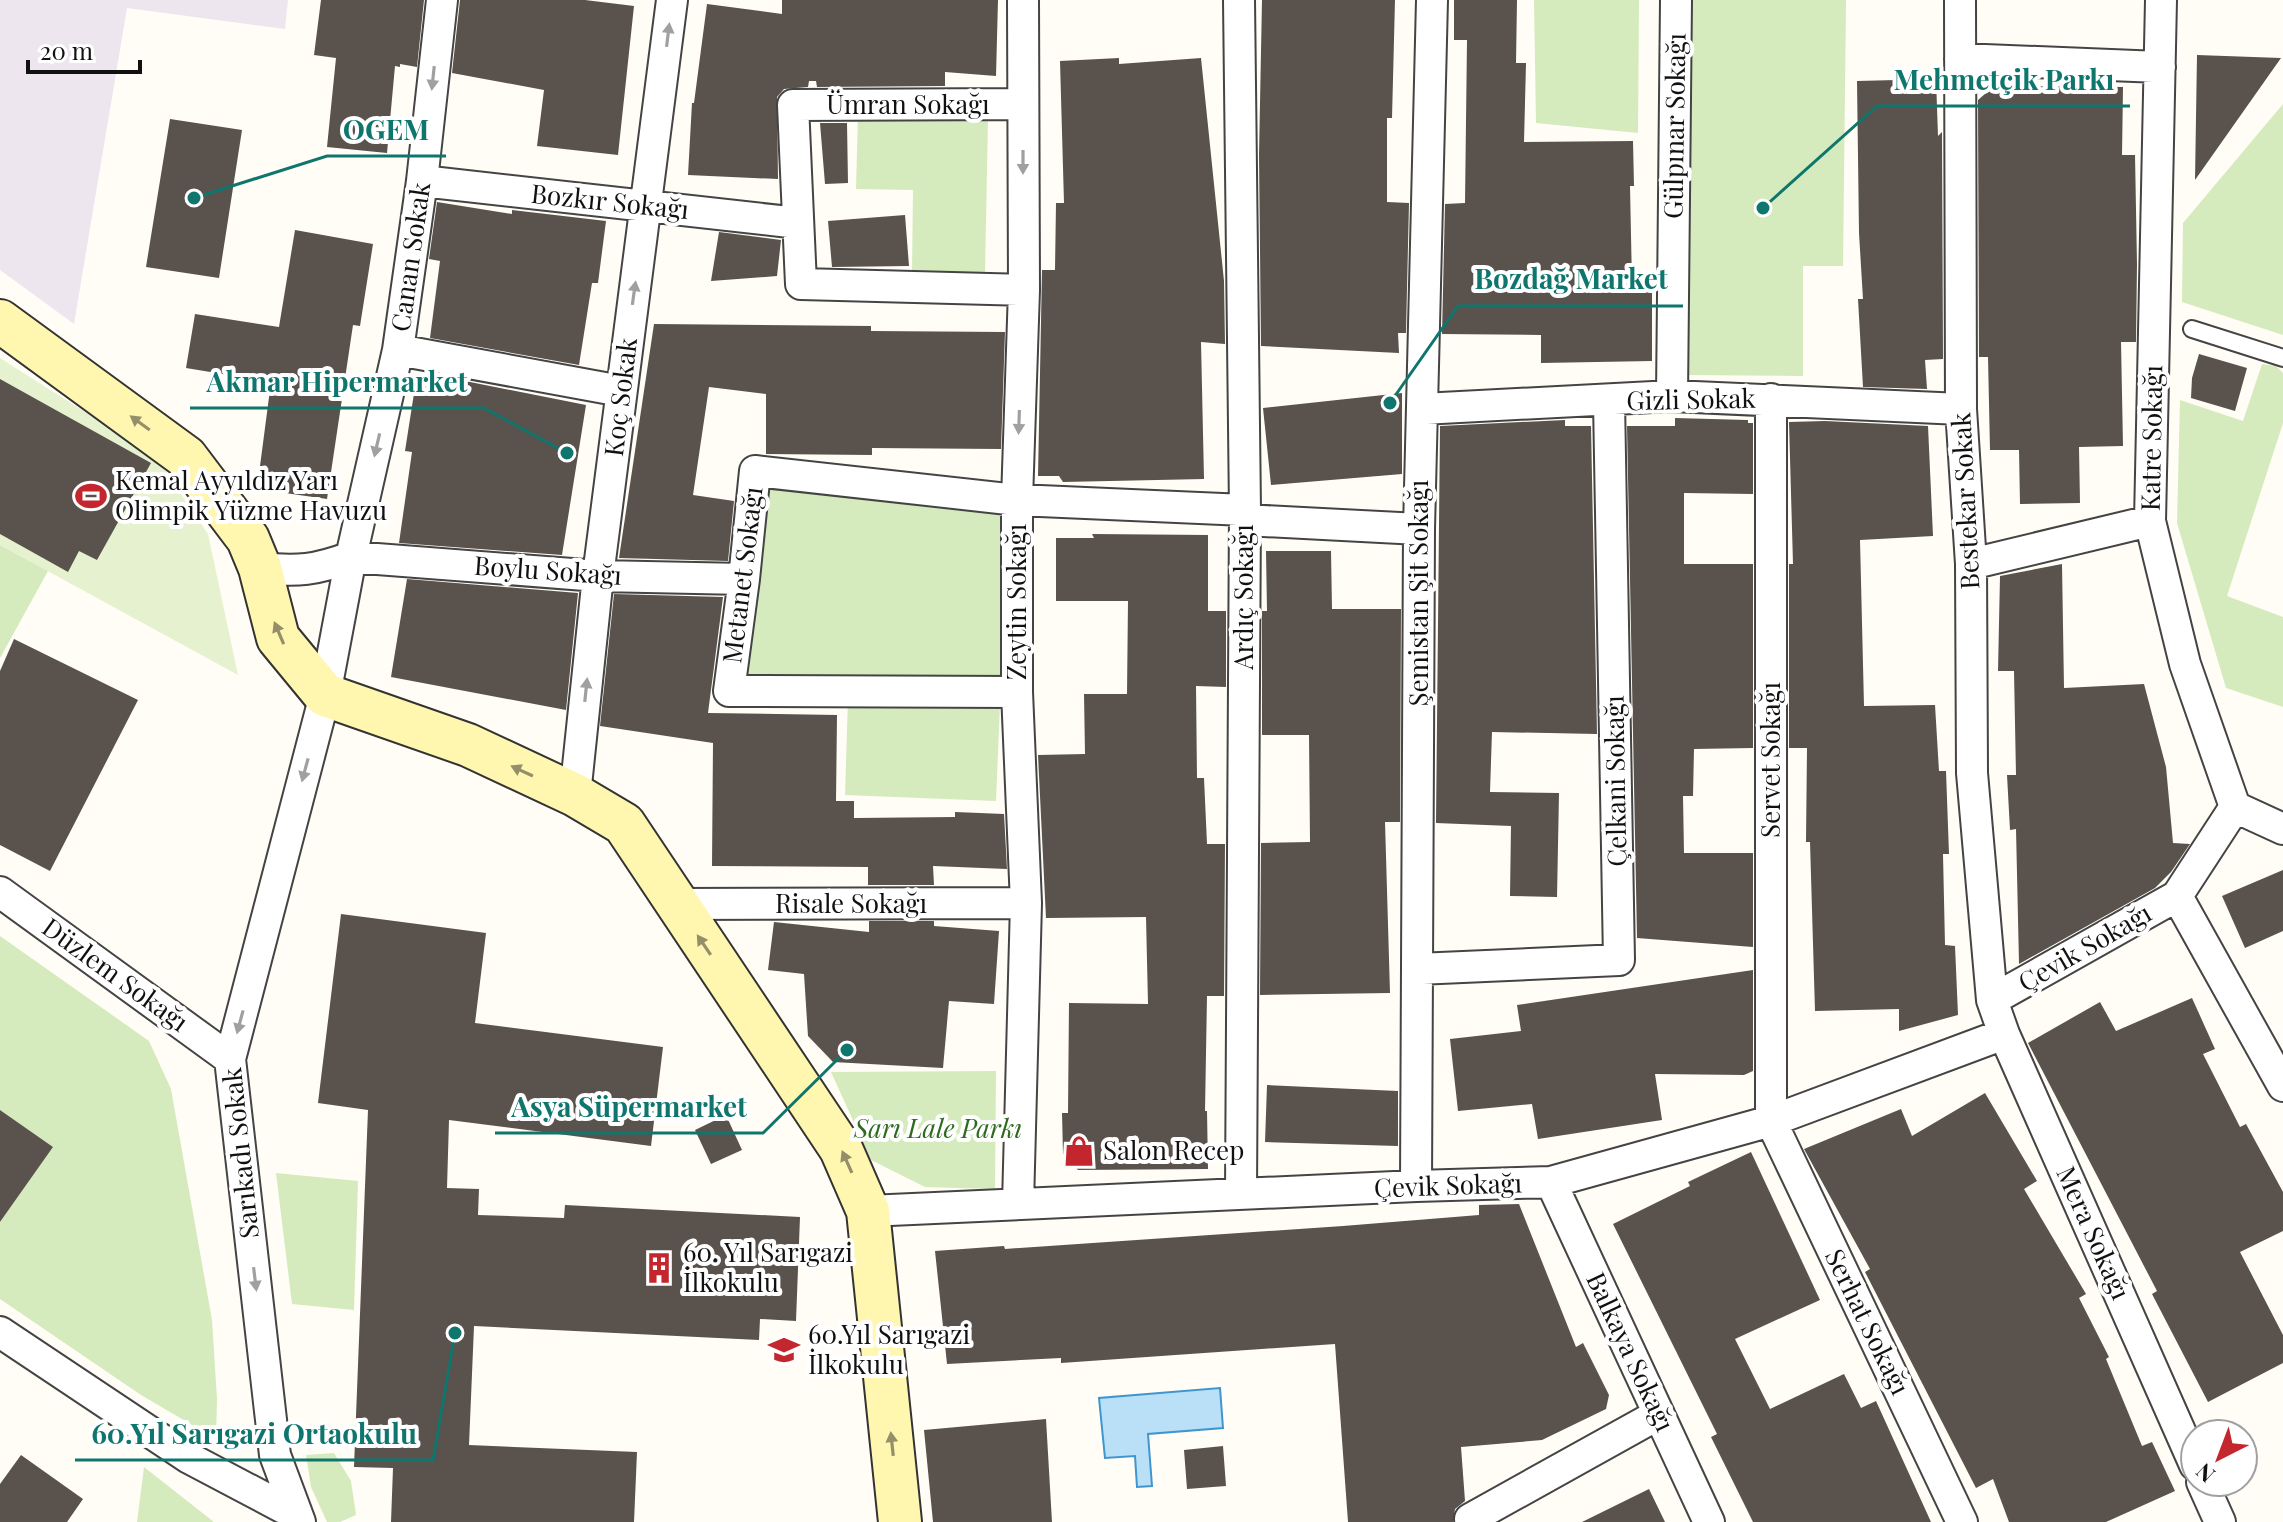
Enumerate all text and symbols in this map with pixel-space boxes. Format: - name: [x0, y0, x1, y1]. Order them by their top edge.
- one-way arrow: [661, 22, 674, 47]
- scale bar: [28, 24, 140, 74]
- street label: Gülpınar Sokağı: [1654, 32, 1693, 219]
- text: 20 m: [40, 34, 93, 66]
- callout: Mehmetçik Parkı: [1877, 54, 2130, 106]
- text: Mehmetçik Parkı: [1894, 60, 2115, 97]
- one-way arrow: [427, 65, 440, 90]
- street label: Ümran Sokağı: [826, 86, 990, 121]
- callout: OGEM: [327, 104, 446, 156]
- text: OGEM: [343, 110, 429, 147]
- one-way arrow: [1017, 150, 1030, 175]
- street label: Bozkır Sokağı: [529, 175, 691, 226]
- street label: Canan Sokak: [382, 179, 437, 334]
- callout: Bozdağ Market: [1458, 254, 1683, 306]
- text: Bozdağ Market: [1474, 259, 1668, 296]
- one-way arrow: [628, 280, 641, 305]
- street label: Koç Sokak: [595, 335, 644, 458]
- callout: Akmar Hipermarket: [190, 356, 484, 408]
- text: Akmar Hipermarket: [206, 362, 468, 399]
- street label: Katre Sokağı: [2132, 364, 2169, 511]
- street label: Gizli Sokak: [1626, 380, 1757, 417]
- one-way arrow: [1013, 410, 1026, 435]
- street label: Bestekar Sokak: [1942, 411, 1987, 590]
- one-way arrow: [129, 415, 150, 431]
- one-way arrow: [370, 433, 383, 458]
- place label: Kemal Ayyıldız Yarı Olimpik Yüzme Havuzu: [115, 462, 387, 527]
- sports icon: Kemal Ayyıldız Yarı Olimpik Yüzme Havuzu: [74, 479, 108, 513]
- street label: Şemistan Şit Sokağı: [1400, 479, 1435, 706]
- street label: Metanet Sokağı: [713, 484, 770, 665]
- street label: Zeytin Sokağı: [998, 523, 1033, 680]
- street label: Ardıç Sokağı: [1225, 524, 1260, 671]
- street label: Boylu Sokağı: [473, 547, 624, 592]
- one-way arrow: [272, 622, 285, 645]
- one-way arrow: [579, 677, 592, 702]
- street label: Servet Sokağı: [1752, 682, 1787, 838]
- street label: Çelkani Sokağı: [1596, 695, 1633, 867]
- one-way arrow: [299, 758, 311, 783]
- one-way arrow: [511, 764, 534, 778]
- street label: Risale Sokağı: [775, 885, 927, 920]
- street label: Çevik Sokağı: [2011, 894, 2157, 999]
- street label: Düzlem Sokağı: [36, 909, 196, 1039]
- one-way arrow: [697, 934, 712, 956]
- one-way arrow: [233, 1009, 245, 1034]
- street label: Sarıkadı Sokak: [213, 1065, 266, 1240]
- callout: Asya Süpermarket: [495, 1081, 763, 1133]
- text: Asya Süpermarket: [510, 1087, 747, 1124]
- park label: Sarı Lale Parkı: [853, 1110, 1022, 1145]
- place label: Salon Recep: [1103, 1132, 1244, 1167]
- shop icon: Salon Recep: [1062, 1134, 1096, 1168]
- one-way arrow: [840, 1150, 853, 1174]
- street label: Mera Sokağı: [2049, 1160, 2139, 1305]
- street label: Çevik Sokağı: [1373, 1164, 1523, 1205]
- place label: 60. Yıl Sarıgazi İlkokulu: [683, 1234, 853, 1299]
- street label: Serhat Sokağı: [1818, 1243, 1919, 1400]
- building icon: 60. Yıl Sarıgazi İlkokulu: [642, 1251, 676, 1285]
- street label: Balkaya Sokağı: [1579, 1266, 1684, 1437]
- one-way arrow: [249, 1267, 262, 1292]
- place label: 60.Yıl Sarıgazi İlkokulu: [808, 1316, 971, 1381]
- school or university icon: 60.Yıl Sarıgazi İlkokulu: [767, 1333, 801, 1367]
- callout: 60.Yıl Sarıgazi Ortaokulu: [75, 1408, 433, 1460]
- text: 60.Yıl Sarıgazi Ortaokulu: [91, 1414, 417, 1451]
- north arrow: [2179, 1418, 2259, 1498]
- one-way arrow: [885, 1431, 898, 1456]
- text: N: [2189, 1457, 2221, 1490]

